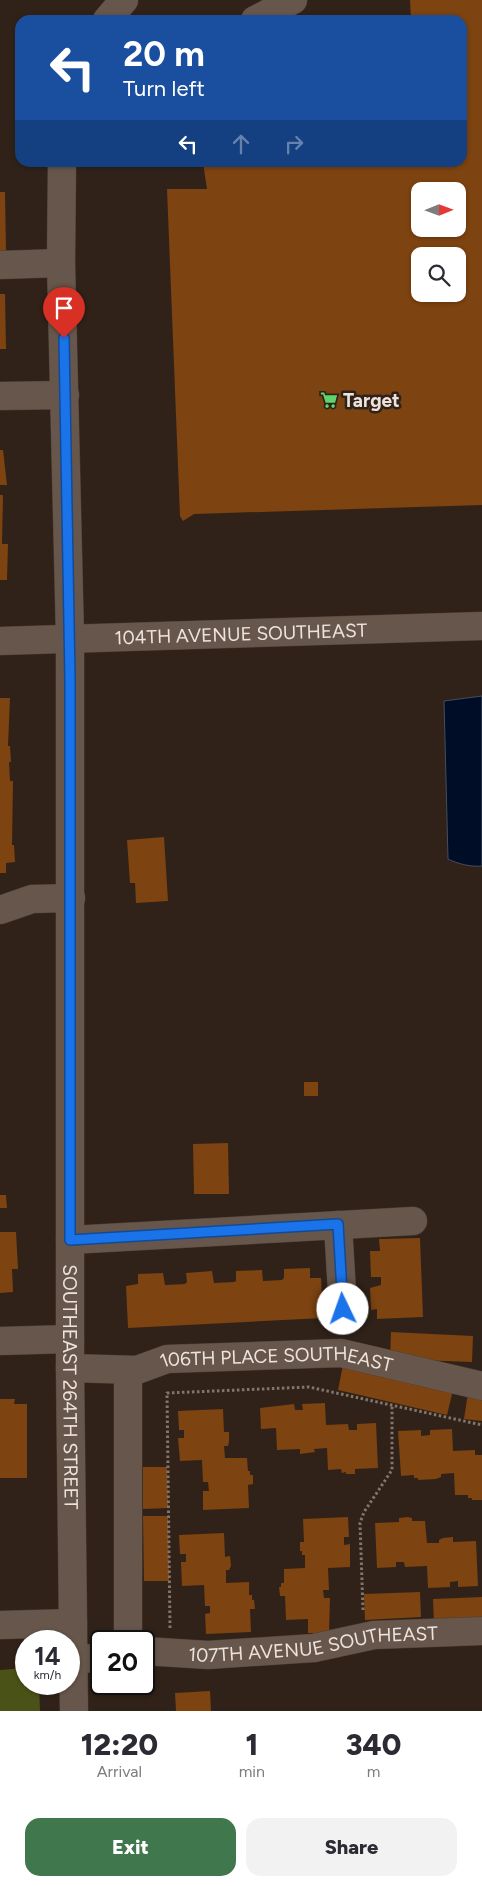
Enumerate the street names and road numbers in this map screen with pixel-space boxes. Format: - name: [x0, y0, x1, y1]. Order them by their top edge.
- street label: 104TH AVENUE SOUTHEAST: [114, 618, 368, 649]
- street label: SOUTHEAST 264TH STREET: [58, 1264, 83, 1510]
- street label: 106TH PLACE SOUTHEAST: [156, 1341, 396, 1376]
- street label: 107TH AVENUE SOUTHEAST: [188, 1621, 439, 1667]

